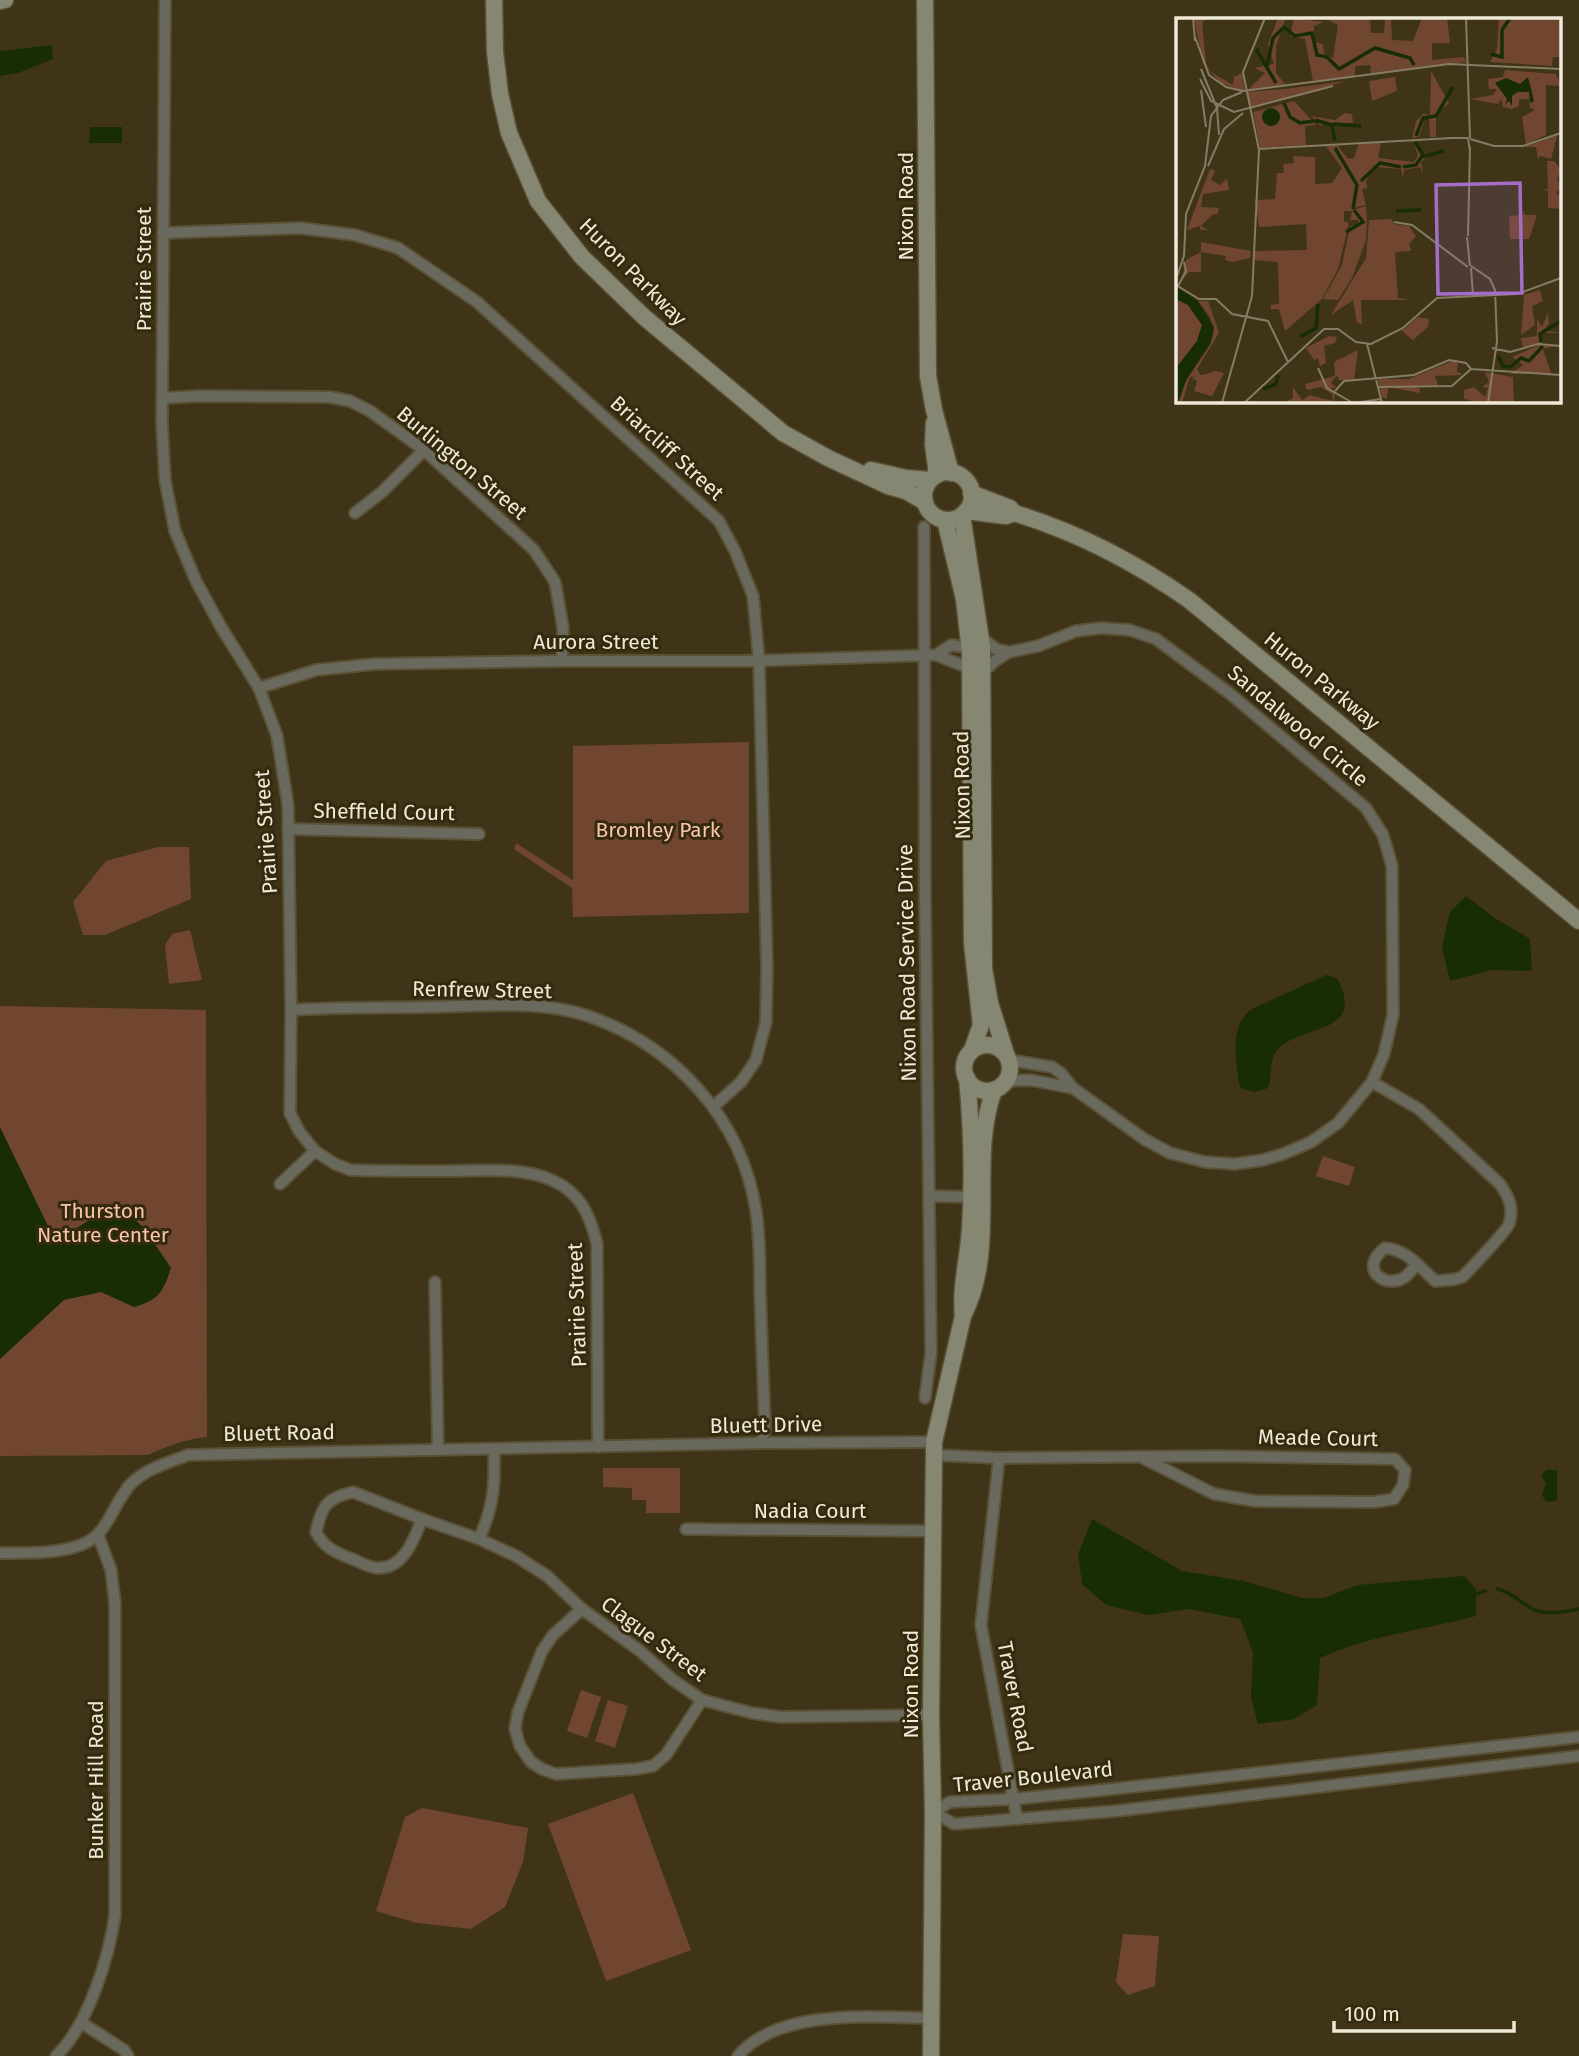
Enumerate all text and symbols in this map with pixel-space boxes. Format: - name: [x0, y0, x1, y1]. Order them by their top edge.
- inset map: [1176, 18, 1562, 402]
- street label: Nixon Road: [893, 152, 919, 260]
- street label: Prairie Street: [131, 206, 157, 331]
- street label: Huron Parkway: [574, 213, 693, 332]
- street label: Briarcliff Street: [605, 390, 730, 506]
- street label: Burlington Street: [391, 401, 533, 526]
- street label: Huron Parkway: [1259, 626, 1386, 736]
- street label: Aurora Street: [533, 629, 659, 655]
- street label: Sandalwood Circle: [1222, 660, 1374, 792]
- street label: Nixon Road: [948, 730, 976, 840]
- street label: Prairie Street: [249, 769, 283, 895]
- street label: Sheffield Court: [313, 798, 455, 826]
- park label: Bromley Park: [595, 817, 721, 843]
- street label: Nixon Road Service Drive: [892, 844, 922, 1082]
- street label: Renfrew Street: [412, 976, 552, 1004]
- park label: Thurston Nature Center: [37, 1198, 169, 1248]
- street label: Prairie Street: [562, 1242, 592, 1368]
- street label: Bluett Drive: [710, 1411, 822, 1439]
- street label: Bluett Road: [223, 1419, 335, 1447]
- street label: Meade Court: [1258, 1424, 1379, 1452]
- street label: Nadia Court: [754, 1498, 867, 1524]
- street label: Clague Street: [596, 1591, 712, 1687]
- street label: Nixon Road: [898, 1630, 924, 1738]
- street label: Traver Road: [992, 1639, 1038, 1755]
- street label: Bunker Hill Road: [83, 1700, 109, 1860]
- street label: Traver Boulevard: [952, 1756, 1114, 1798]
- scale bar: [1334, 1990, 1514, 2034]
- text: 100 m: [1344, 2001, 1400, 2027]

